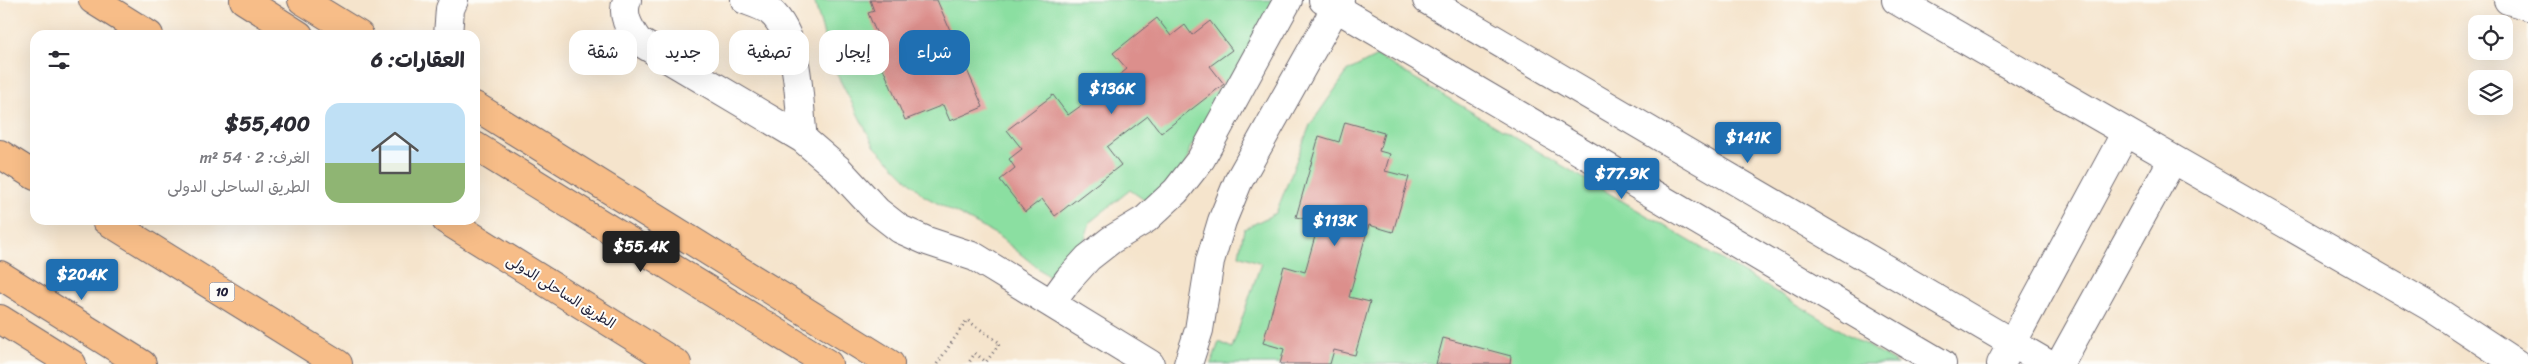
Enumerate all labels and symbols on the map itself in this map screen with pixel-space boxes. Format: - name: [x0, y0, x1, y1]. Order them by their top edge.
- pin: $136K: [1077, 72, 1147, 115]
- pin: $141K: [1713, 121, 1783, 164]
- pin: $77.9K: [1581, 158, 1663, 200]
- pin: $113K: [1300, 204, 1370, 247]
- pin: $55.4K: [600, 230, 682, 273]
- street label: الطريق الساحلى الدولى: [501, 248, 621, 336]
- pin: $204K: [47, 258, 117, 301]
- road number: 10: [210, 282, 234, 302]

